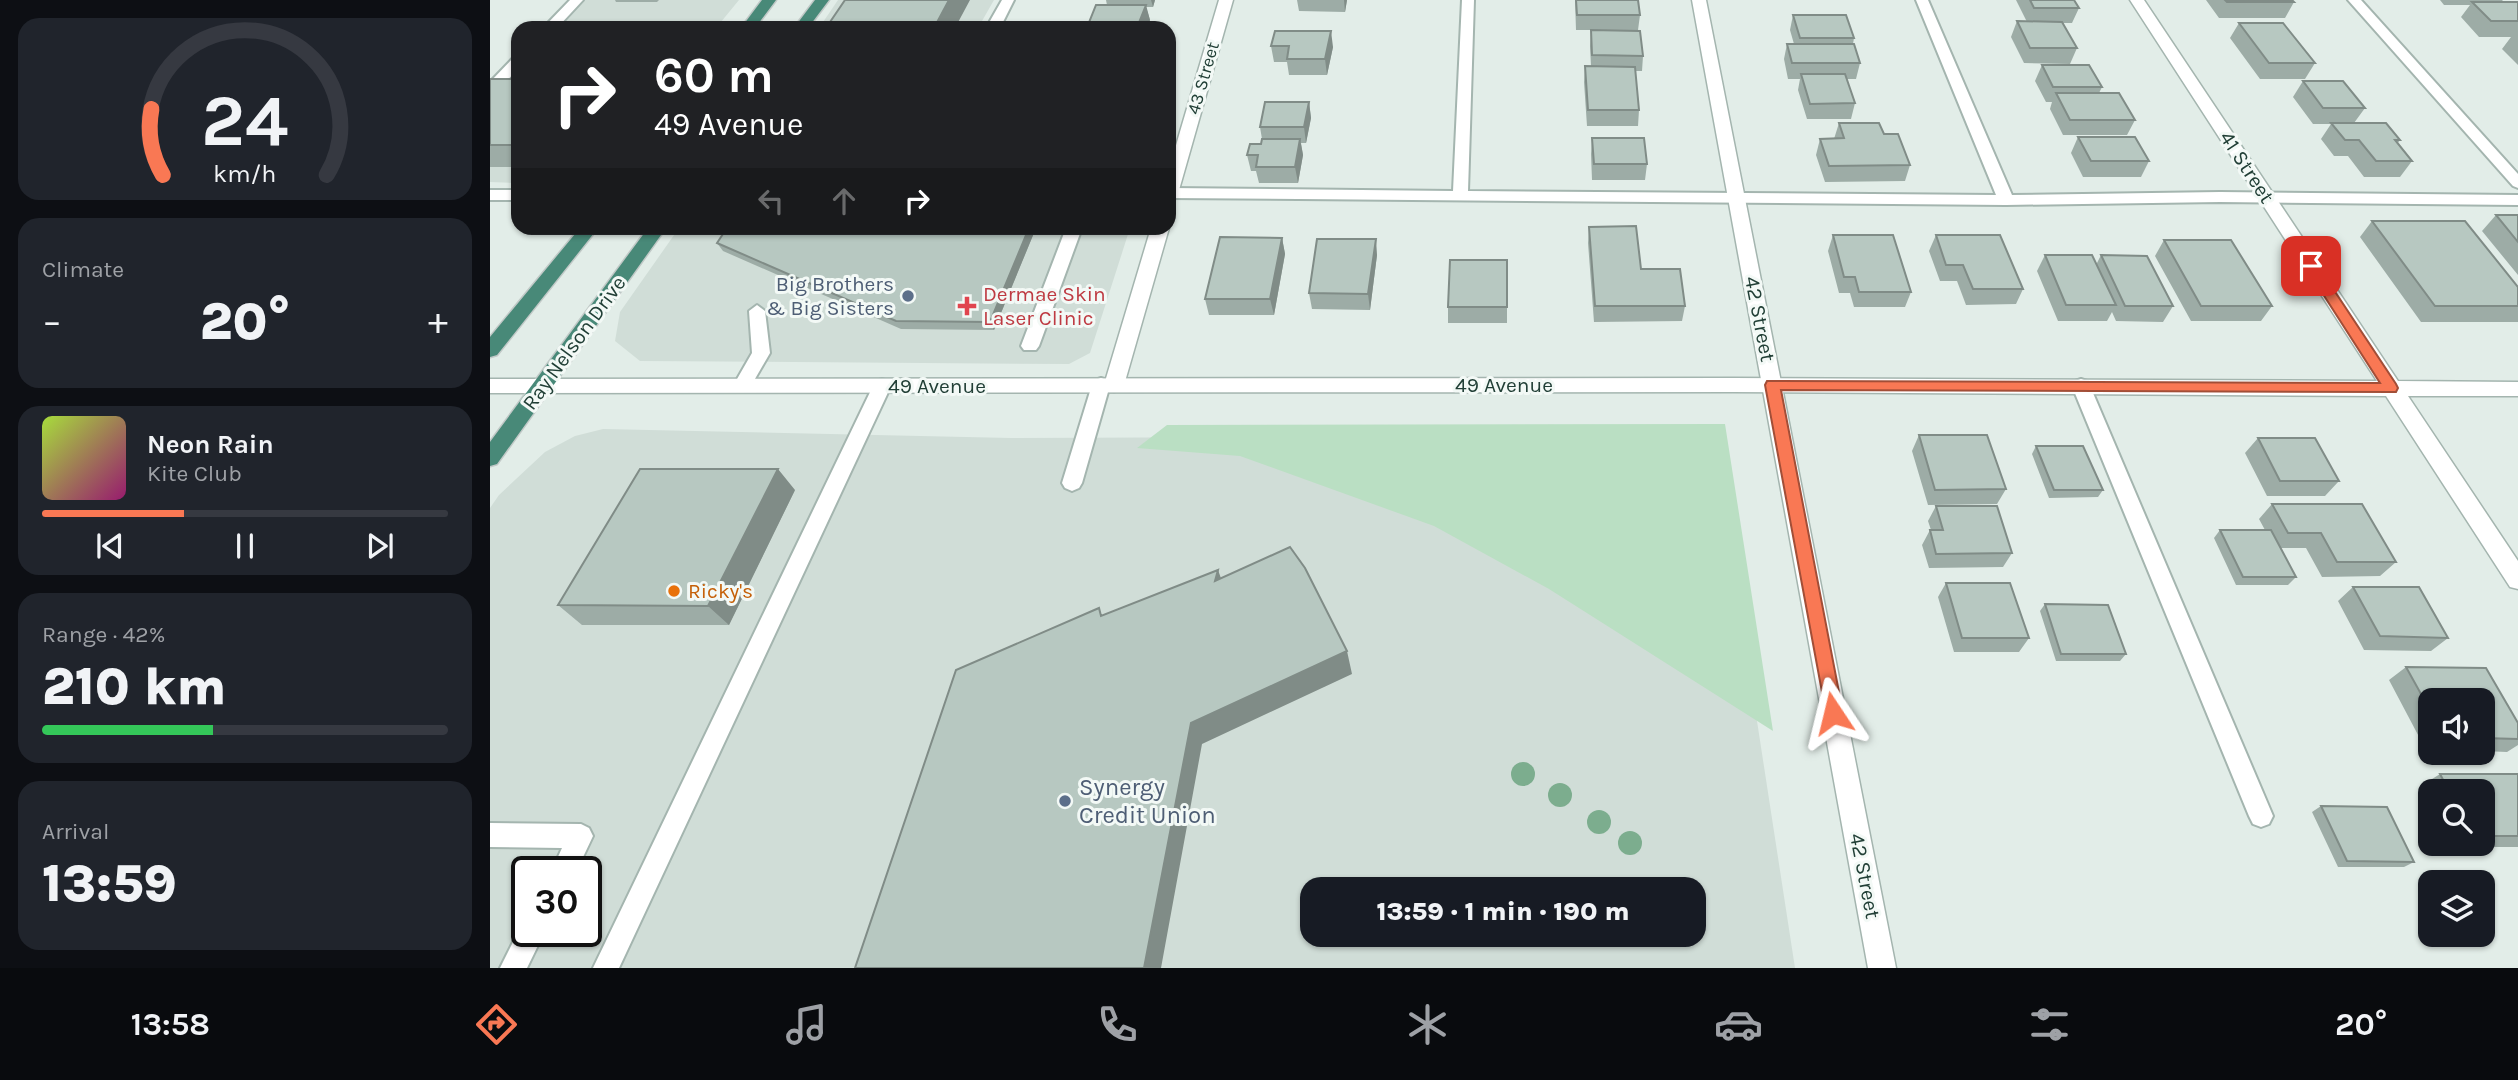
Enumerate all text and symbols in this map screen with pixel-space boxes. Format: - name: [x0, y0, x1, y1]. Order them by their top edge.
- street label: 43 Street: [1182, 39, 1224, 117]
- text: 60 m: [654, 47, 774, 104]
- icon: right: [539, 49, 630, 140]
- text: 24: [201, 78, 289, 163]
- text: 49 Avenue: [654, 106, 803, 143]
- street label: 41 Street: [2215, 126, 2279, 208]
- text: km/h: [213, 159, 277, 188]
- icon: left: [752, 182, 790, 220]
- icon: ahead: [825, 182, 863, 220]
- icon: right: [898, 182, 936, 220]
- pin: [2281, 236, 2341, 296]
- icon: arrive: [2292, 247, 2330, 285]
- text: Climate: [42, 256, 124, 283]
- street label: Ray Nelson Drive: [517, 271, 631, 415]
- place label: Big Brothers & Big Sisters: [766, 272, 894, 320]
- street label: 42 Street: [1740, 274, 1780, 364]
- place label: Dermae Skin Laser Clinic: [983, 282, 1106, 330]
- marker: Big Brothers & Big Sisters: [900, 288, 916, 304]
- text: 20°: [200, 291, 290, 352]
- marker: Dermae Skin Laser Clinic: [957, 296, 977, 316]
- text: −: [42, 299, 62, 344]
- text: +: [428, 299, 448, 344]
- street label: 49 Avenue: [1455, 373, 1553, 397]
- street label: 49 Avenue: [888, 374, 986, 398]
- text: Neon Rain: [147, 429, 274, 460]
- text: Kite Club: [147, 460, 242, 487]
- icon: previous: [91, 527, 129, 565]
- icon: pause: [226, 527, 264, 565]
- icon: next: [361, 527, 399, 565]
- place label: Ricky's: [688, 579, 753, 603]
- marker: Ricky's: [666, 583, 682, 599]
- text: Range · 42%: [42, 621, 165, 648]
- text: 210 km: [42, 656, 226, 717]
- position arrow: [1796, 676, 1870, 750]
- map controls: [2418, 688, 2495, 947]
- button: sound: [2418, 688, 2495, 765]
- place label: Synergy Credit Union: [1079, 773, 1216, 829]
- button: search: [2418, 779, 2495, 856]
- marker: Synergy Credit Union: [1057, 793, 1073, 809]
- text: Arrival: [42, 818, 109, 845]
- street label: 42 Street: [1845, 831, 1885, 921]
- text: 13:59: [42, 853, 177, 914]
- speed limit sign: 30: [511, 856, 602, 947]
- button: layers: [2418, 870, 2495, 947]
- text: 13:59 · 1 min · 190 m: [1377, 896, 1629, 927]
- icon: directions: [472, 1000, 521, 1049]
- icon: music: [782, 1000, 831, 1049]
- icon: phone: [1093, 1000, 1142, 1049]
- icon: climate: [1403, 1000, 1452, 1049]
- icon: car: [1714, 1000, 1763, 1049]
- icon: filters: [2025, 1000, 2074, 1049]
- text: 13:58: [131, 1006, 210, 1043]
- text: 20°: [2335, 1006, 2387, 1043]

